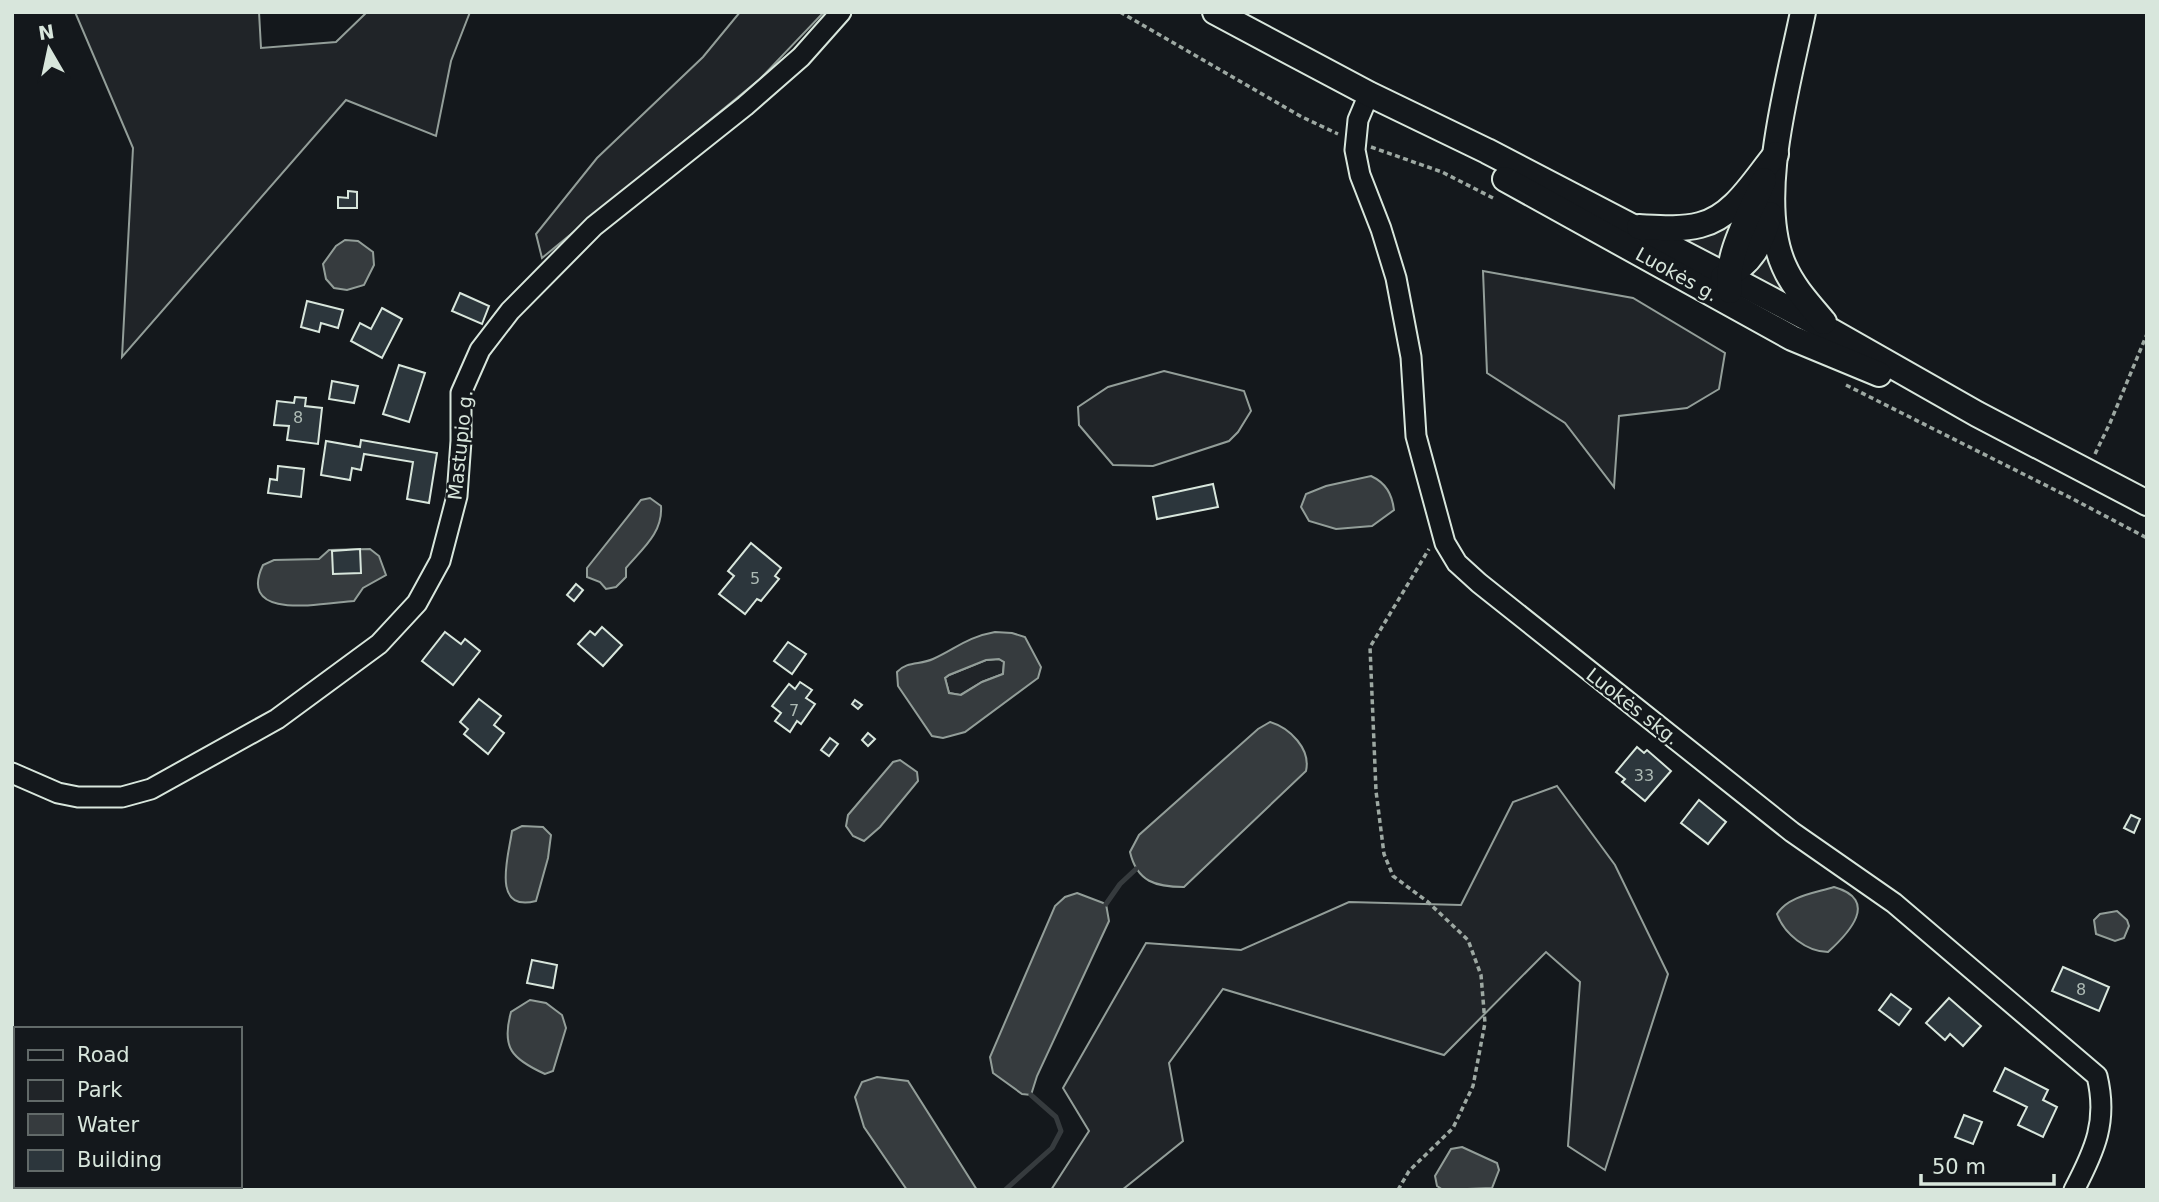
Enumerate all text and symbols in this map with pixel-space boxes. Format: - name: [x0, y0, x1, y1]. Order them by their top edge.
- north arrow: [14, 14, 84, 84]
- text: N: [37, 20, 56, 44]
- street label: Luokės g.: [1632, 242, 1722, 306]
- street label: Mastupio g.: [443, 389, 477, 501]
- house number: 8: [293, 408, 303, 427]
- house number: 5: [750, 569, 760, 588]
- street label: Luokės skg.: [1582, 663, 1684, 749]
- house number: 7: [789, 701, 799, 720]
- house number: 33: [1634, 766, 1654, 785]
- house number: 8: [2076, 980, 2086, 999]
- legend: [14, 1027, 242, 1188]
- text: Road: [77, 1043, 130, 1067]
- text: Park: [77, 1078, 123, 1102]
- text: Water: [77, 1113, 139, 1137]
- scale bar: [1921, 1142, 2054, 1186]
- text: Building: [77, 1148, 162, 1172]
- text: 50 m: [1932, 1155, 1986, 1179]

